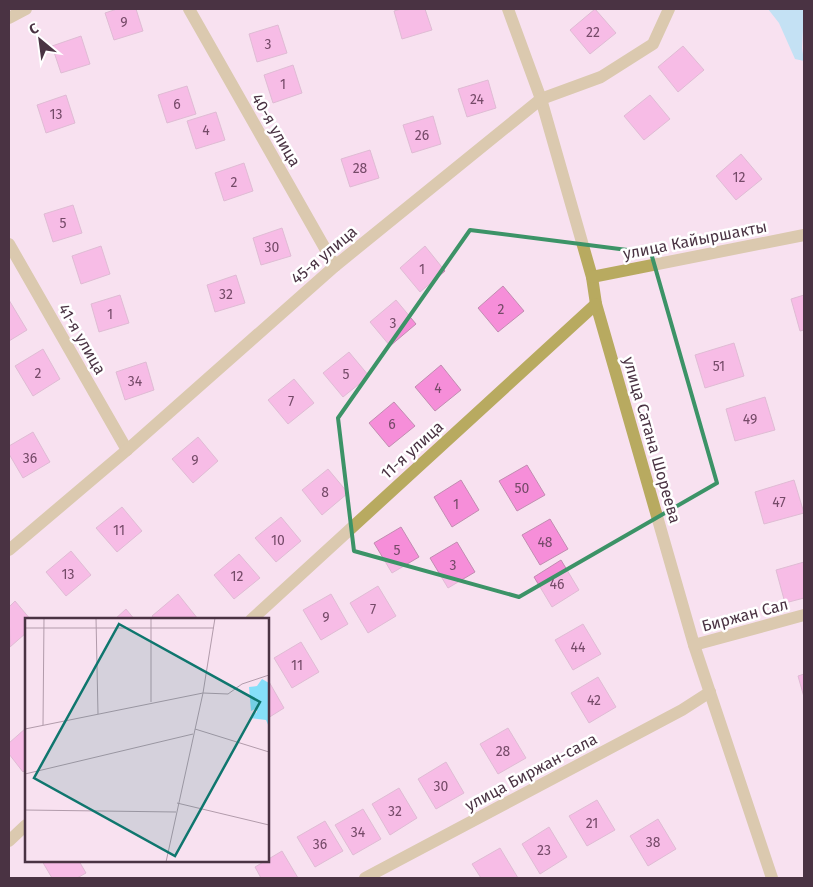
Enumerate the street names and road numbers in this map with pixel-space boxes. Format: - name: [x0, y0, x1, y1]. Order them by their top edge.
- street label: 40-я улица: [247, 90, 305, 170]
- street label: улица Кайыршакты: [621, 217, 769, 263]
- street label: 45-я улица: [287, 222, 361, 288]
- street label: 41-я улица: [54, 300, 110, 378]
- street label: улица Сатана Шореева: [619, 355, 685, 525]
- street label: 11-я улица: [377, 417, 447, 483]
- street label: Биржан Сал: [700, 594, 790, 636]
- street label: улица Биржан-сала: [462, 729, 600, 815]

